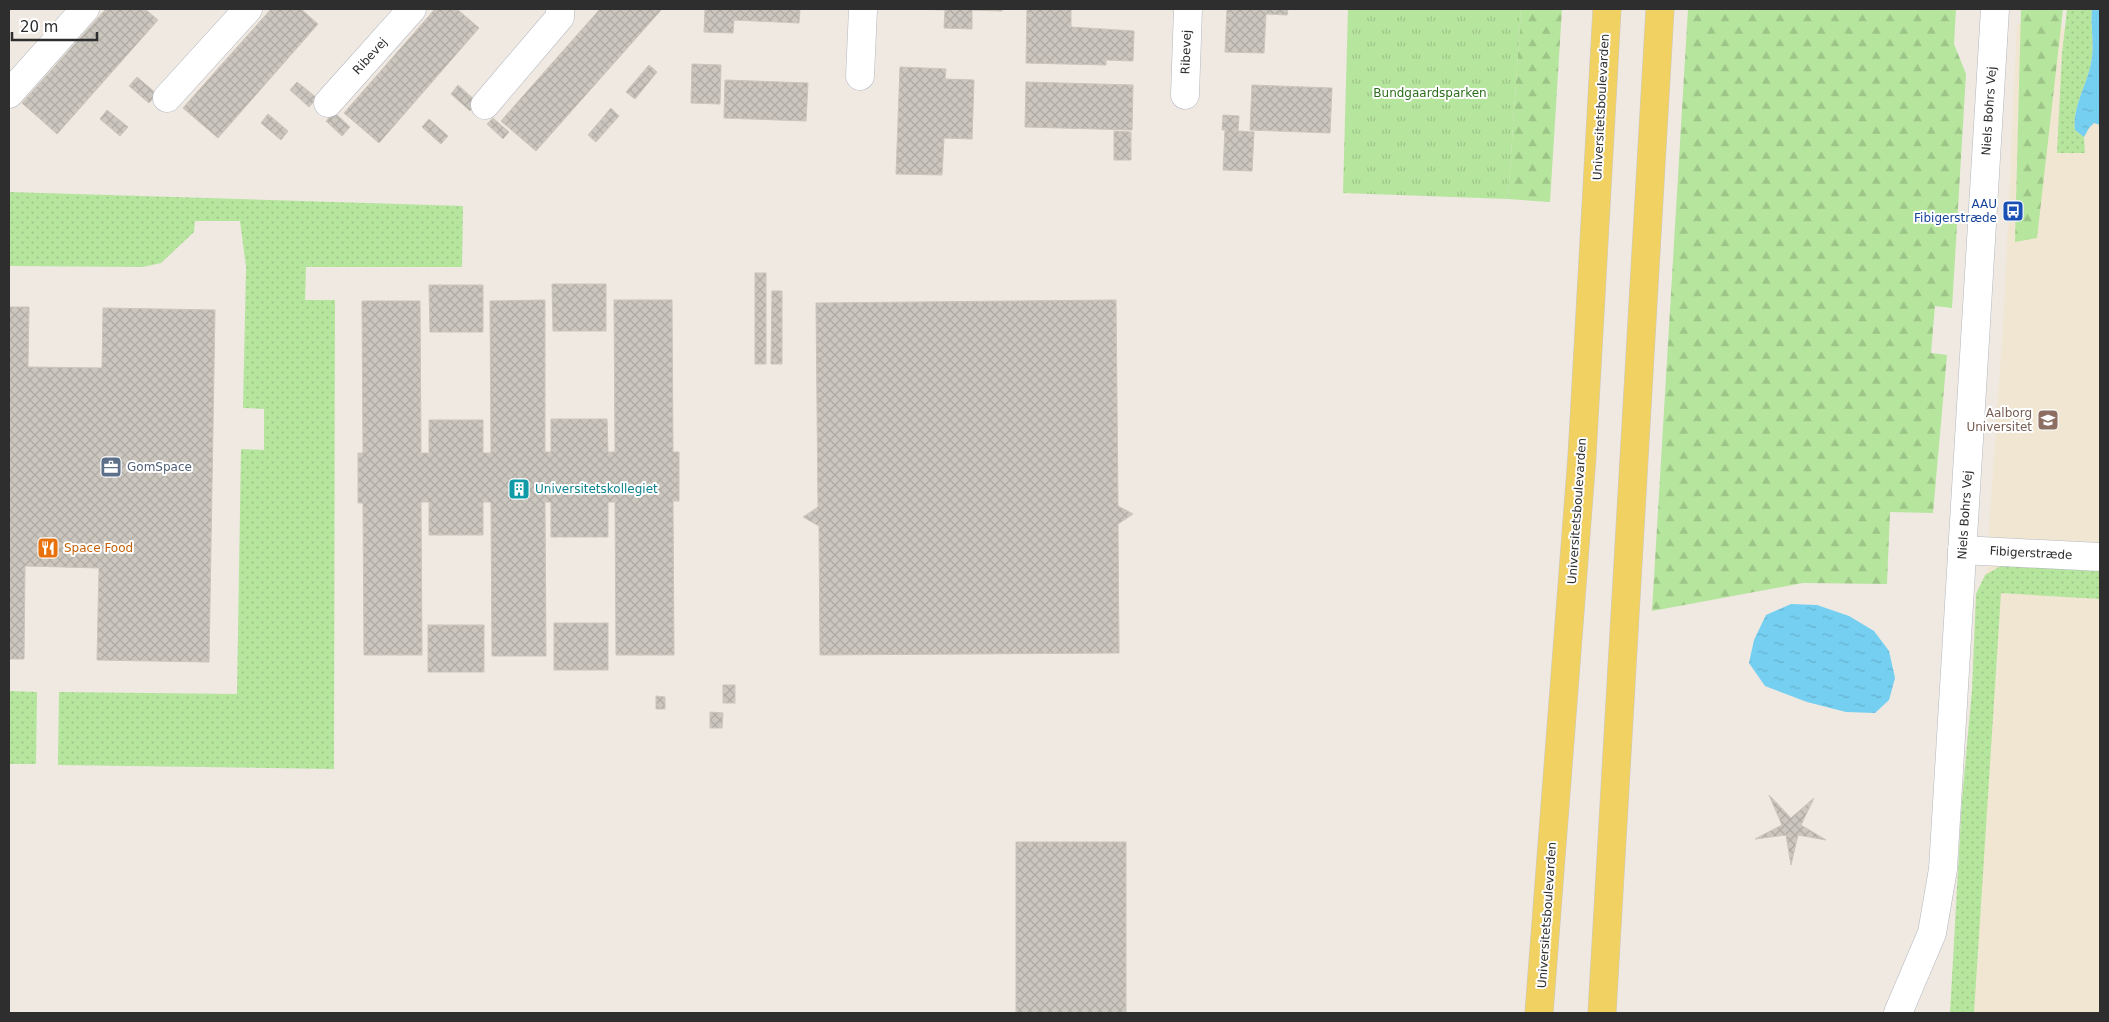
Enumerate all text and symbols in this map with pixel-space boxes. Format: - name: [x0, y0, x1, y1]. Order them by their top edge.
- scale bar: [12, 10, 98, 42]
- text: 20 m: [20, 18, 58, 36]
- street label: Ribevej: [1178, 30, 1194, 74]
- street label: Universitetsboulevarden: [1590, 33, 1612, 181]
- street label: Ribevej: [350, 35, 390, 77]
- street label: Niels Bohrs Vej: [1979, 66, 1999, 156]
- park label: Bundgaardsparken: [1373, 86, 1487, 100]
- place label: AAU Fibigerstræde: [1914, 197, 1997, 225]
- bus stop icon: AAU Fibigerstræde: [2001, 199, 2025, 223]
- place label: Aalborg Universitet: [1966, 406, 2032, 434]
- school or university icon: Aalborg Universitet: [2036, 408, 2060, 432]
- street label: Universitetsboulevarden: [1565, 437, 1589, 585]
- office icon: GomSpace: [99, 455, 123, 479]
- place label: GomSpace: [127, 460, 192, 474]
- street label: Niels Bohrs Vej: [1955, 470, 1975, 560]
- building icon: Universitetskollegiet: [507, 477, 531, 501]
- place label: Universitetskollegiet: [535, 482, 658, 496]
- restaurant icon: Space Food: [36, 536, 60, 560]
- place label: Space Food: [64, 541, 133, 555]
- street label: Fibigerstræde: [1989, 544, 2073, 562]
- street label: Universitetsboulevarden: [1535, 841, 1559, 989]

